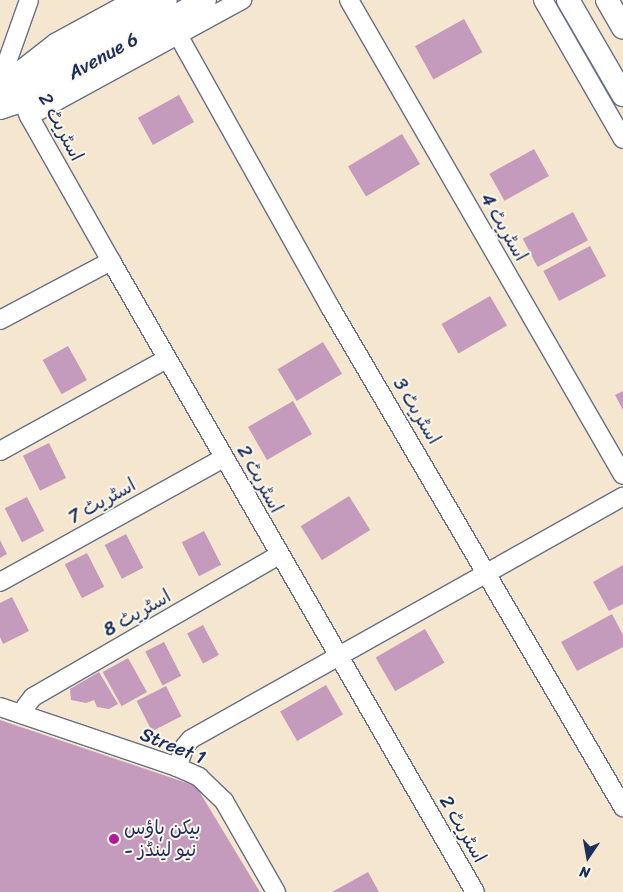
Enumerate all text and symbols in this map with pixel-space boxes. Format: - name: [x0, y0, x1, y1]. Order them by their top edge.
- street label: Avenue 6: [64, 28, 142, 84]
- street label: اسٹریٹ 2: [34, 89, 88, 165]
- street label: اسٹریٹ 4: [475, 189, 533, 265]
- street label: اسٹریٹ 3: [388, 374, 446, 448]
- street label: اسٹریٹ 2: [232, 441, 288, 517]
- street label: اسٹریٹ 7: [64, 473, 140, 529]
- street label: اسٹریٹ 8: [99, 585, 175, 641]
- street label: Street 1: [137, 723, 209, 769]
- street label: اسٹریٹ 2: [435, 791, 491, 867]
- place label: بیکن ہاؤس - نیو لینڈز: [124, 817, 201, 861]
- north arrow: [563, 832, 613, 882]
- marker: بیکن ہاؤس - نیو لینڈز: [108, 833, 120, 845]
- text: N: [577, 859, 592, 885]

